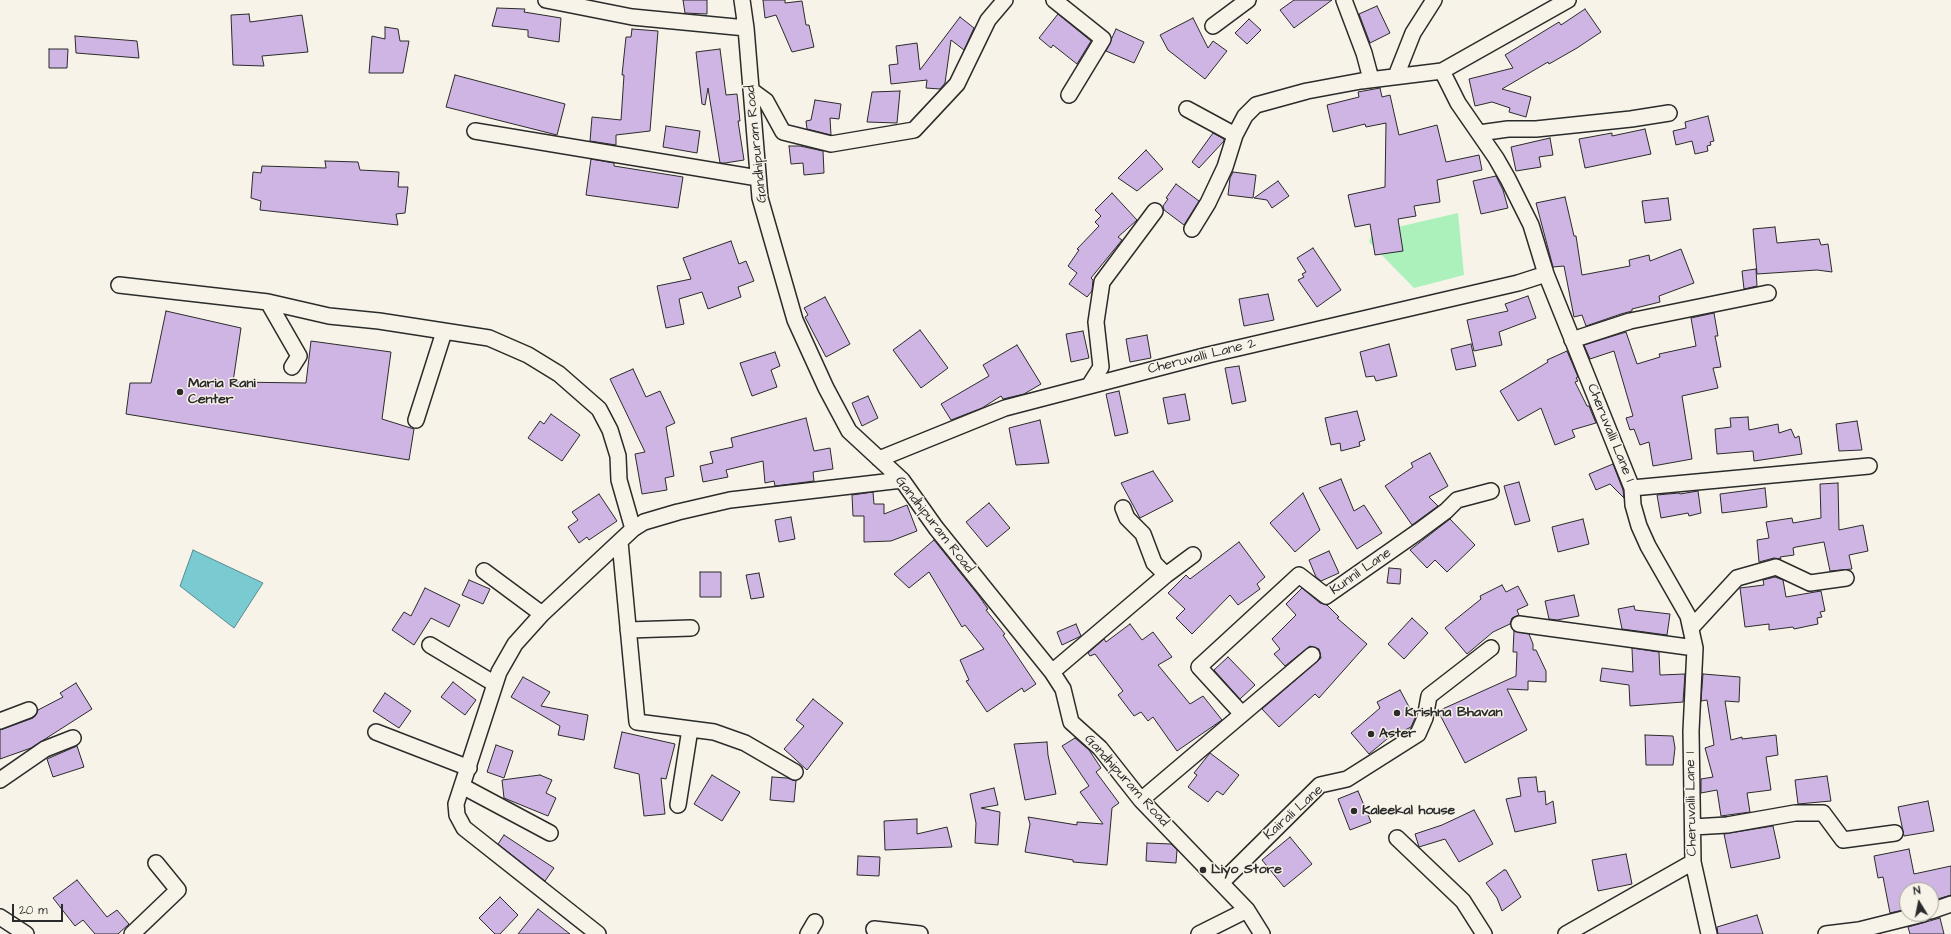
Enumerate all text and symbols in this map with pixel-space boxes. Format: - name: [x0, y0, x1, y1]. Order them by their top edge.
- street label: Gandhipuram Road: [742, 84, 772, 204]
- street label: Cheruvalli Lane 2: [1146, 335, 1258, 379]
- place label: Maria Rani Center: [188, 376, 255, 408]
- street label: Cheruvalli Lane 1: [1583, 381, 1637, 485]
- marker: Maria Rani Center: [175, 387, 185, 397]
- street label: Gandhipuram Road: [891, 473, 977, 577]
- street label: Kunnil Lane: [1327, 545, 1395, 599]
- place label: Krishna Bhavan: [1405, 705, 1502, 721]
- marker: Krishna Bhavan: [1392, 708, 1402, 718]
- place label: Aster: [1379, 726, 1416, 742]
- marker: Aster: [1366, 729, 1376, 739]
- street label: Gandhipuram Road: [1080, 731, 1172, 831]
- street label: Cheruvalli Lane 1: [1683, 752, 1701, 856]
- street label: Kairali Lane: [1261, 782, 1327, 844]
- place label: Kaleekal house: [1362, 803, 1455, 819]
- marker: Kaleekal house: [1349, 806, 1359, 816]
- place label: Liyo Store: [1211, 862, 1282, 878]
- marker: Liyo Store: [1198, 865, 1208, 875]
- north arrow: [1899, 882, 1939, 922]
- text: N: [1912, 883, 1922, 899]
- scale bar: [14, 896, 65, 922]
- text: 20 m: [19, 902, 48, 919]

